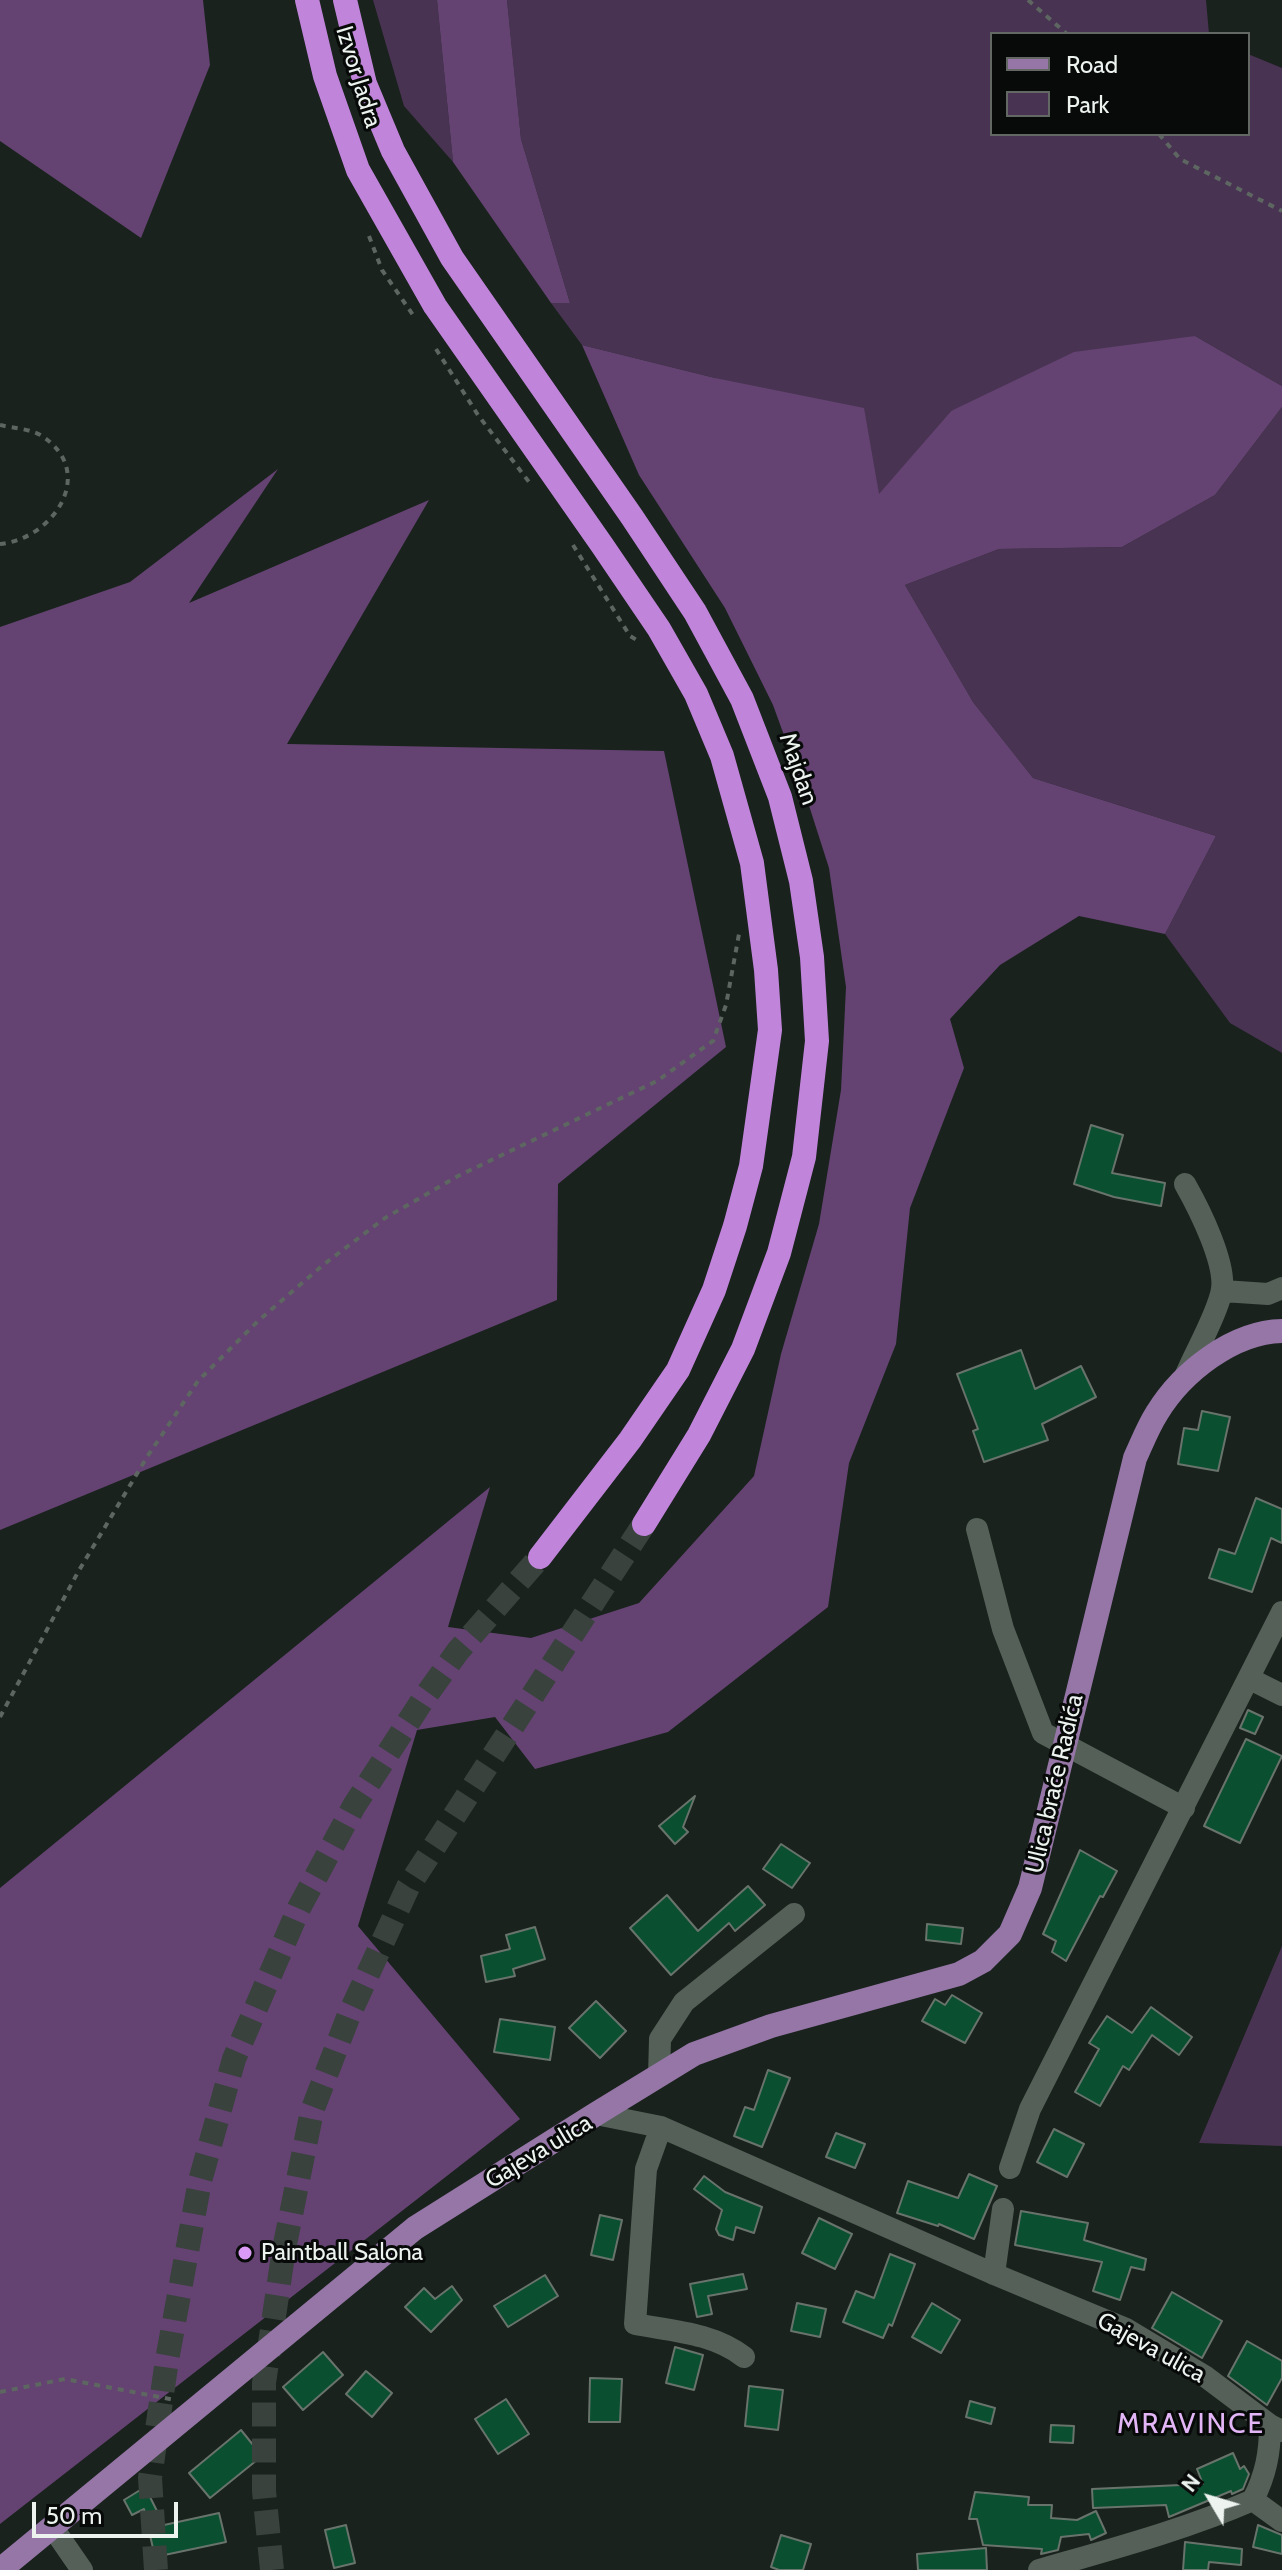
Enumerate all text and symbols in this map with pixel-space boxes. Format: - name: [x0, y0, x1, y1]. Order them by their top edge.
- street label: Izvor Jadra: [329, 23, 387, 131]
- legend: [990, 32, 1250, 136]
- text: Road: [1066, 50, 1118, 79]
- text: Park: [1066, 90, 1109, 119]
- street label: Majdan: [772, 729, 824, 809]
- street label: Ulica braće Radića: [1020, 1692, 1090, 1876]
- street label: Gajeva ulica: [480, 2109, 598, 2195]
- place label: Paintball Salona: [261, 2239, 423, 2267]
- marker: Paintball Salona: [236, 2244, 254, 2262]
- street label: Gajeva ulica: [1092, 2306, 1210, 2390]
- district label: MRAVINCE: [1117, 2408, 1265, 2442]
- north arrow: [1170, 2458, 1250, 2538]
- text: N: [1175, 2468, 1206, 2497]
- scale bar: [36, 2486, 182, 2536]
- text: 50 m: [46, 2501, 102, 2530]

